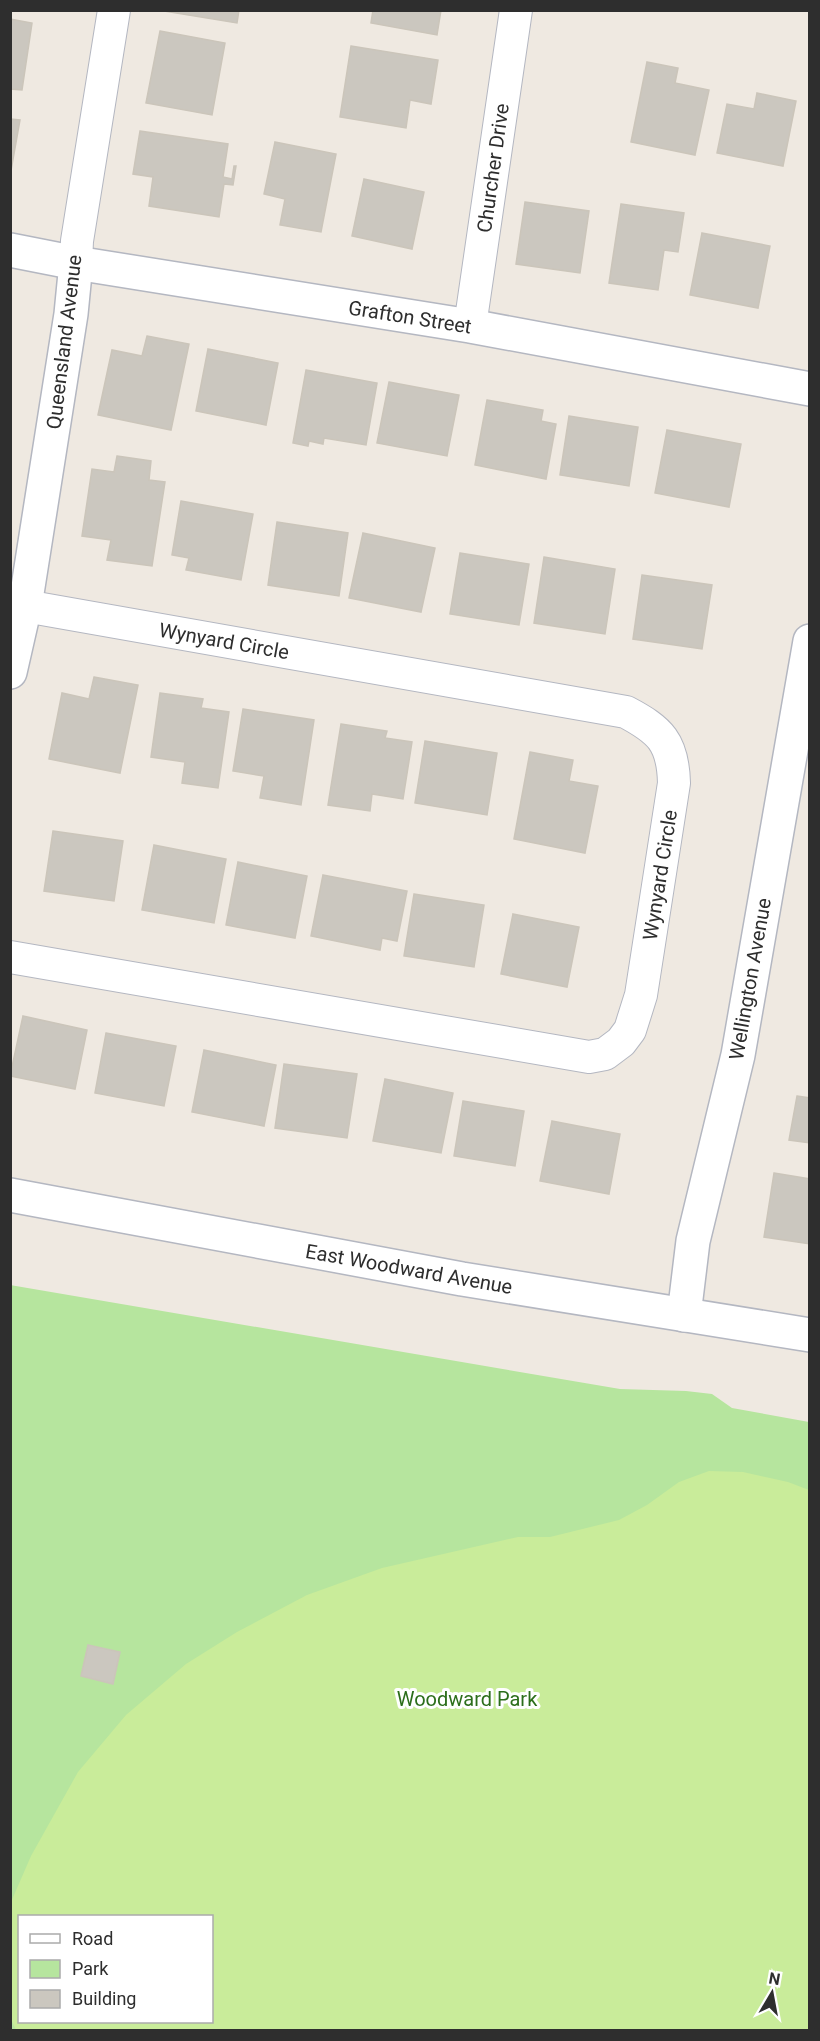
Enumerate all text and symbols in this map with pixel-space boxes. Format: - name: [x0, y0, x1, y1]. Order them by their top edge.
- street label: Churcher Drive: [472, 102, 514, 234]
- street label: Queensland Avenue: [41, 253, 87, 431]
- street label: Grafton Street: [347, 295, 473, 339]
- street label: Wynyard Circle: [157, 618, 291, 664]
- street label: Wynyard Circle: [638, 808, 682, 942]
- street label: Wellington Avenue: [724, 896, 776, 1062]
- street label: East Woodward Avenue: [304, 1239, 514, 1299]
- park label: Woodward Park: [397, 1687, 538, 1711]
- legend: [18, 1915, 213, 2023]
- text: Road: [72, 1928, 113, 1949]
- text: Park: [72, 1958, 109, 1979]
- north arrow: [742, 1963, 802, 2023]
- text: N: [767, 1968, 782, 1989]
- text: Building: [72, 1988, 136, 2009]

